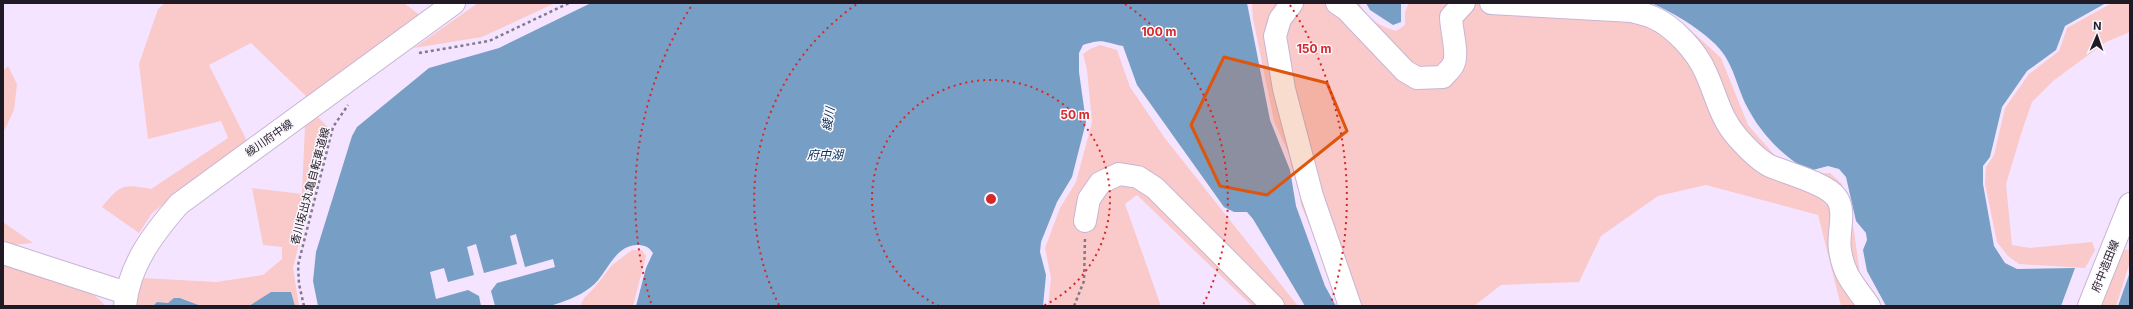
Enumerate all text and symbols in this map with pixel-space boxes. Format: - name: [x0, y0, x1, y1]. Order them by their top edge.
- north arrow: [2077, 16, 2117, 56]
- text: N: [2093, 19, 2102, 33]
- text: 100 m: [1141, 24, 1177, 39]
- text: 150 m: [1297, 41, 1331, 56]
- water label: 綾川: [819, 104, 838, 132]
- text: 50 m: [1060, 107, 1090, 122]
- street label: 綾川府中線: [242, 116, 296, 160]
- street label: 香川坂出丸亀自転車道線: [288, 126, 332, 246]
- water label: 府中湖: [807, 147, 845, 162]
- centre of rings: [984, 192, 998, 206]
- street label: 府中造田線: [2088, 238, 2122, 294]

